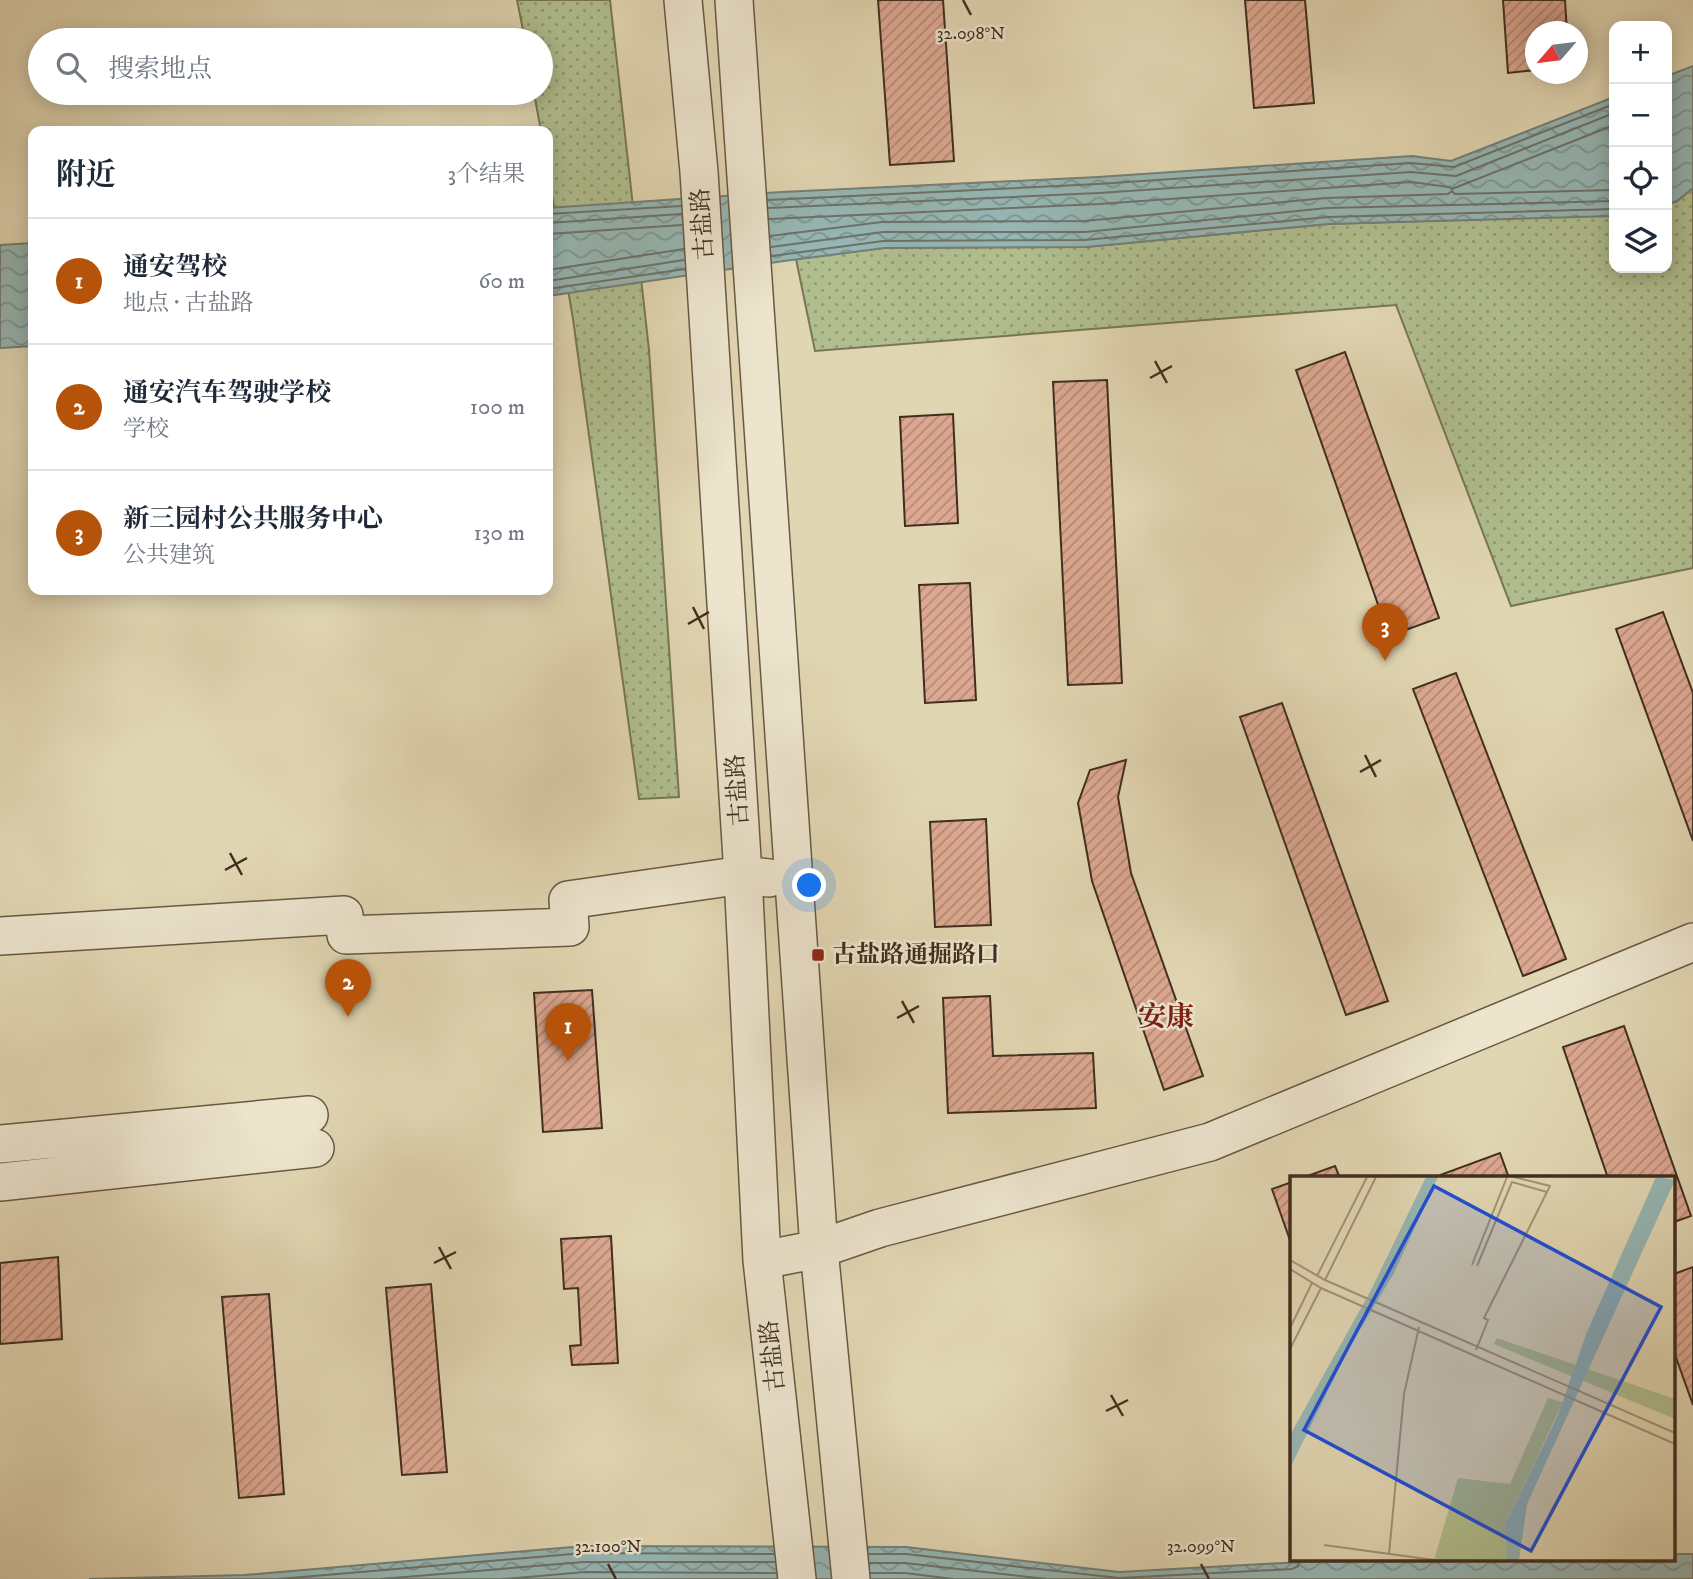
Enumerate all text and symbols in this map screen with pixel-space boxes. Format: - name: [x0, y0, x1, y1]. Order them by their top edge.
- north arrow: [1525, 21, 1588, 84]
- map controls: [1609, 21, 1672, 273]
- button: +: [1609, 21, 1672, 84]
- text: 32.098°N: [937, 23, 1005, 45]
- search box: [28, 28, 553, 105]
- icon: search: [52, 48, 90, 86]
- text: 搜索地点: [108, 53, 212, 86]
- button: −: [1609, 84, 1672, 147]
- button: locate: [1609, 147, 1672, 210]
- text: 附近: [56, 157, 116, 194]
- text: 3个结果: [447, 160, 525, 189]
- street label: 古盐路: [686, 187, 720, 261]
- button: layers: [1609, 210, 1672, 273]
- text: 通安驾校: [123, 251, 227, 284]
- text: 1: [75, 267, 83, 296]
- text: 60 m: [478, 267, 525, 296]
- text: 地点 · 古盐路: [123, 289, 253, 318]
- text: 通安汽车驾驶学校: [123, 377, 331, 410]
- text: 2: [73, 393, 85, 422]
- text: 100 m: [470, 393, 525, 422]
- text: 学校: [123, 415, 169, 444]
- text: 新三园村公共服务中心: [123, 503, 383, 536]
- text: 3: [75, 519, 83, 548]
- text: 130 m: [473, 519, 525, 548]
- text: 公共建筑: [123, 541, 215, 570]
- pin: 3: [1362, 603, 1408, 661]
- street label: 古盐路: [721, 753, 755, 827]
- your location: [792, 868, 826, 902]
- place label: 古盐路通掘路口: [832, 940, 1000, 970]
- marker: 古盐路通掘路口: [810, 947, 826, 963]
- pin: 2: [325, 959, 371, 1017]
- district label: 安康: [1138, 1000, 1194, 1035]
- pin: 1: [545, 1003, 591, 1061]
- inset map: [1290, 1176, 1676, 1562]
- street label: 古盐路: [754, 1319, 792, 1393]
- text: 32.100°N: [575, 1536, 641, 1558]
- text: 32.099°N: [1167, 1536, 1235, 1558]

